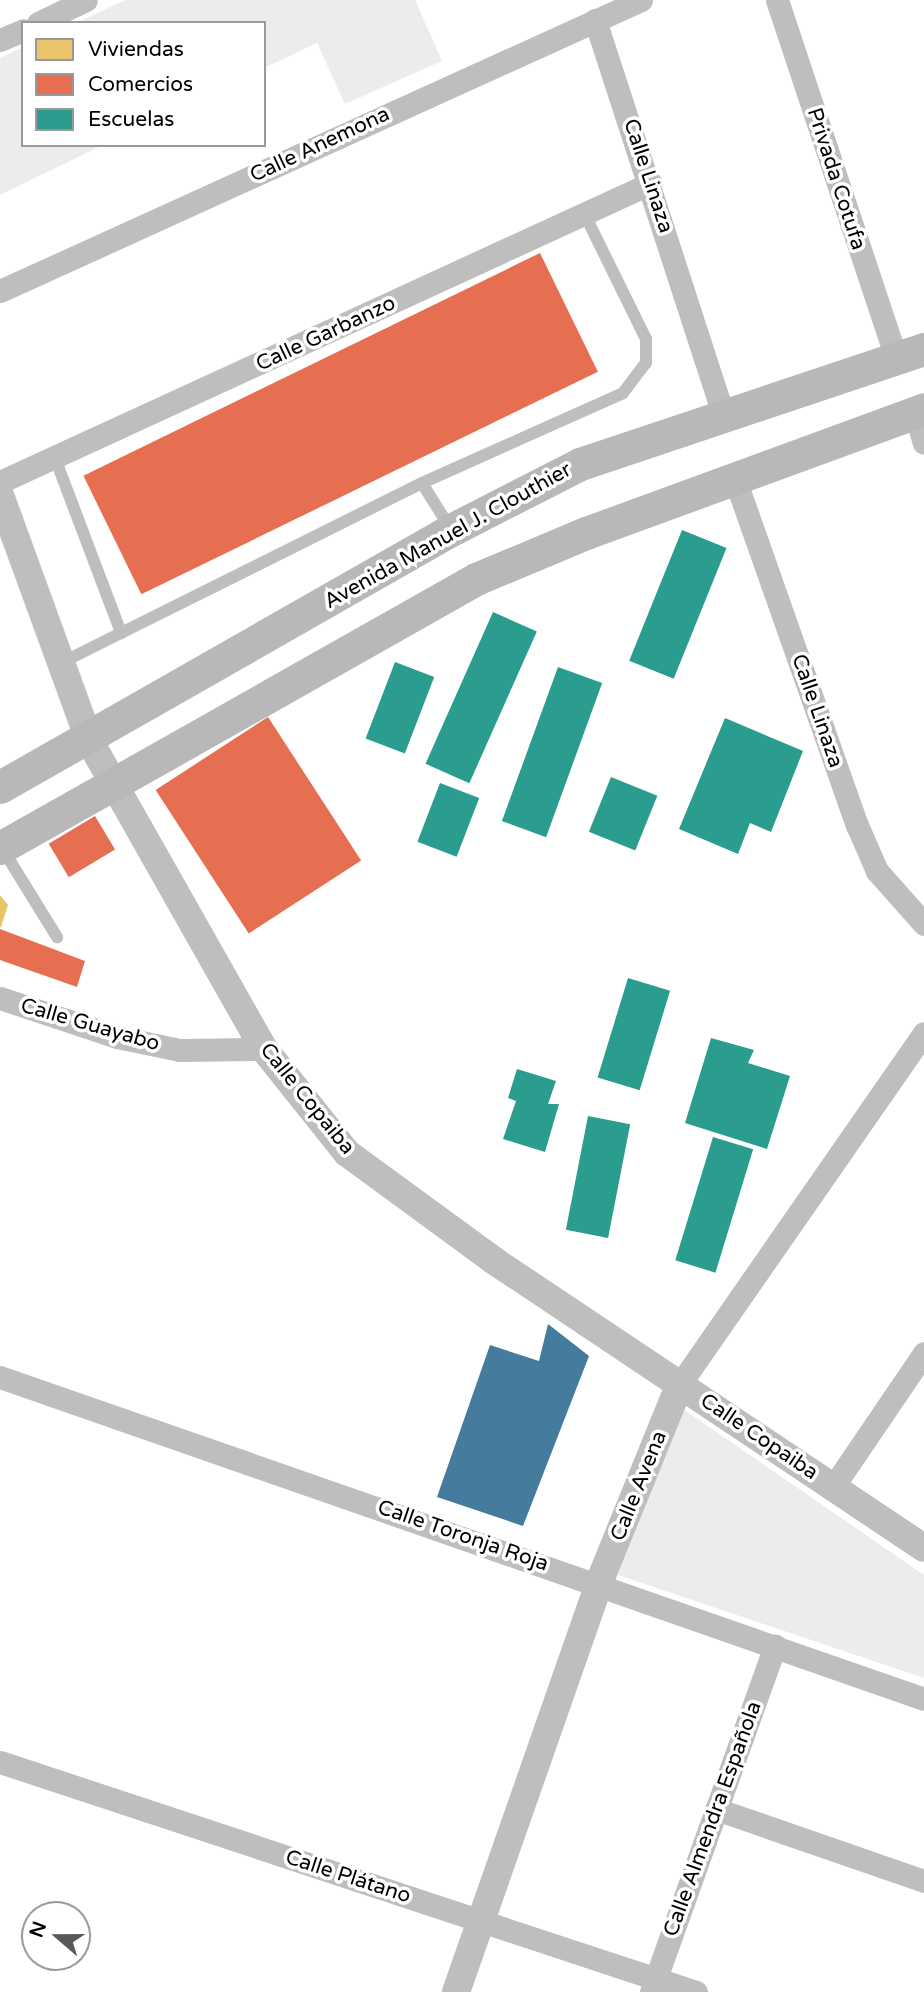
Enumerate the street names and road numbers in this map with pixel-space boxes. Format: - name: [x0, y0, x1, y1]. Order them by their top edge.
- street label: Calle Anemona: [246, 102, 394, 188]
- street label: Privada Cotufa: [801, 105, 871, 253]
- street label: Calle Linaza: [618, 116, 678, 236]
- street label: Calle Garbanzo: [252, 291, 400, 377]
- street label: Avenida Manuel J. Clouthier: [320, 457, 576, 615]
- street label: Calle Linaza: [786, 651, 848, 771]
- street label: Calle Guayabo: [18, 993, 162, 1057]
- street label: Calle Copaiba: [254, 1038, 360, 1160]
- street label: Calle Copaiba: [695, 1388, 823, 1486]
- street label: Calle Avena: [605, 1427, 673, 1545]
- street label: Calle Toronja Roja: [374, 1495, 552, 1577]
- street label: Calle Almendra Española: [659, 1698, 767, 1940]
- street label: Calle Plátano: [282, 1845, 414, 1909]

